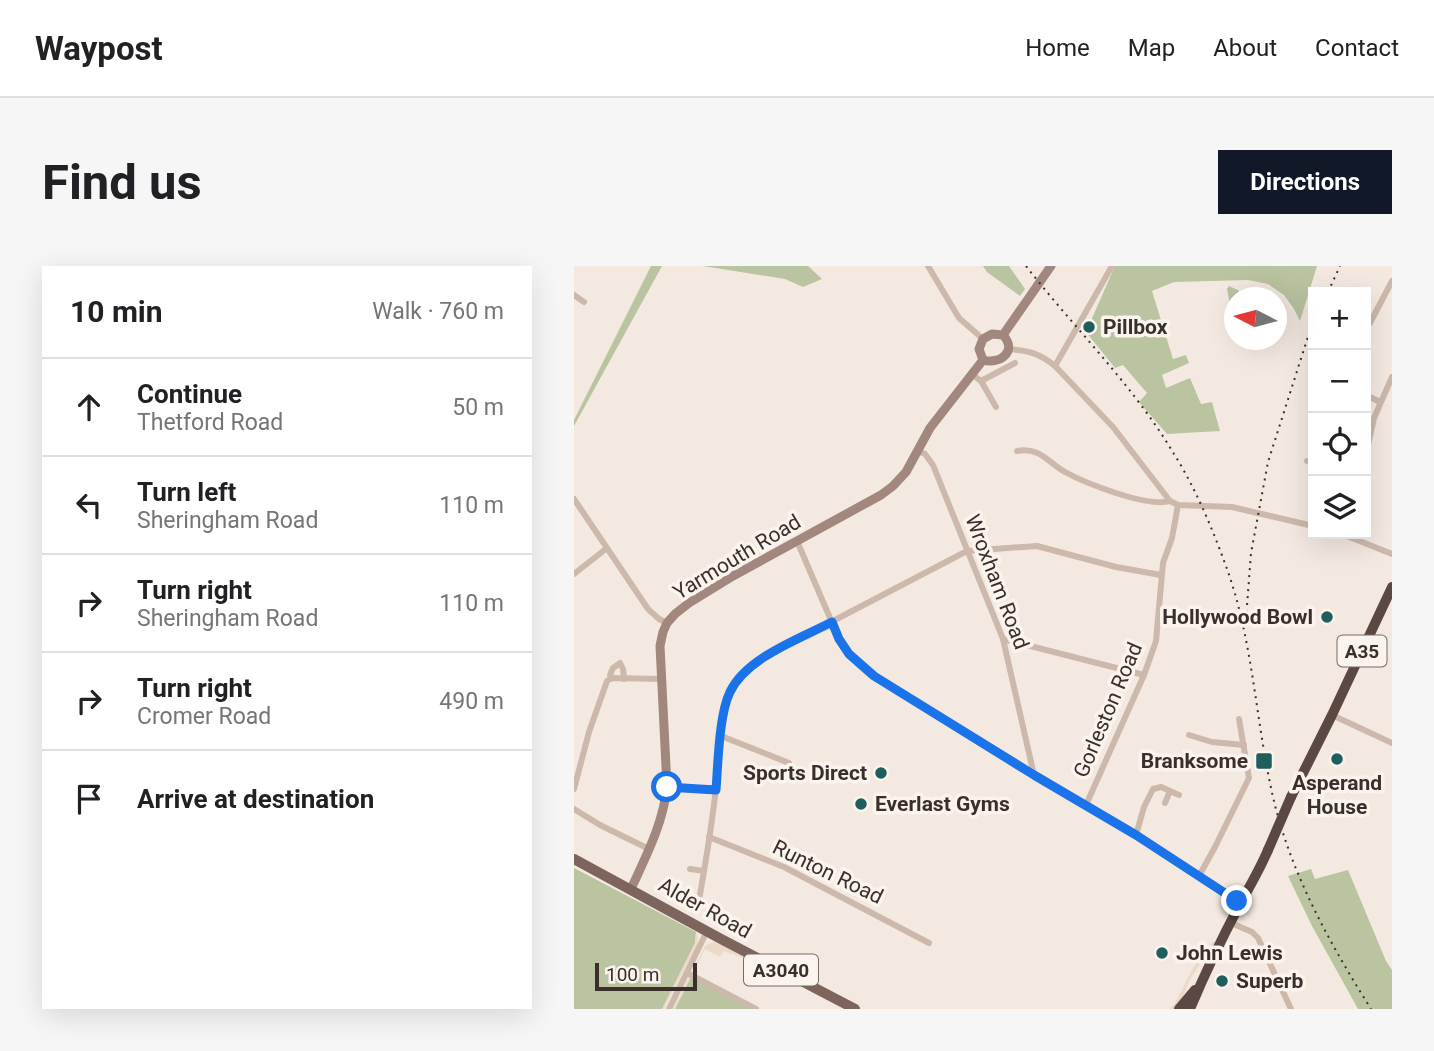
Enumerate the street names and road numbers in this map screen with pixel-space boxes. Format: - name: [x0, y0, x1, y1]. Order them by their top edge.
- street label: Yarmouth Road: [669, 510, 805, 604]
- street label: Wroxham Road: [960, 511, 1034, 653]
- road number: A35: [1338, 636, 1386, 666]
- street label: Gorleston Road: [1069, 639, 1147, 781]
- street label: Runton Road: [769, 835, 887, 909]
- street label: Alder Road: [654, 873, 756, 943]
- road number: A3040: [744, 954, 818, 986]

